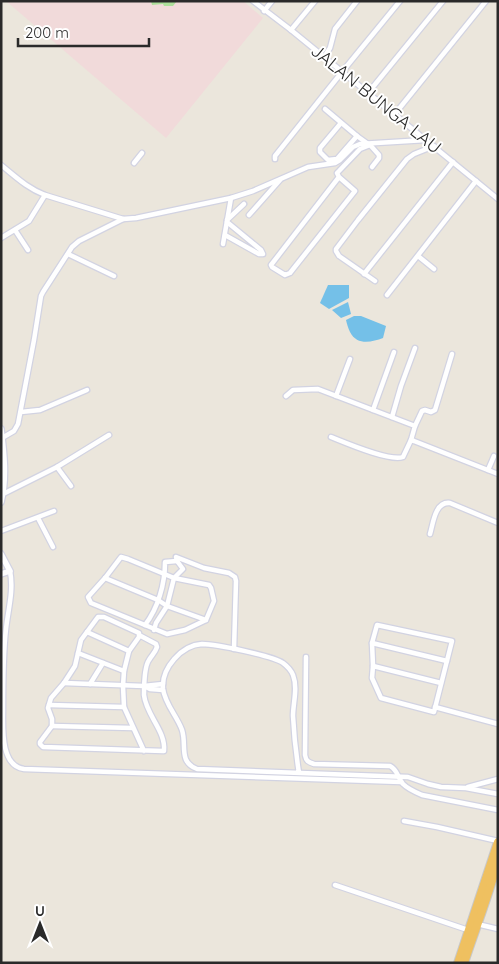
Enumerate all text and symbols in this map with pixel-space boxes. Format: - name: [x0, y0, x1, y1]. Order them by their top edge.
- scale bar: [18, 15, 149, 47]
- text: 200 m: [25, 23, 69, 42]
- street label: JALAN BUNGA LAU: [306, 39, 446, 158]
- north arrow: [15, 899, 65, 949]
- text: U: [35, 902, 45, 920]

